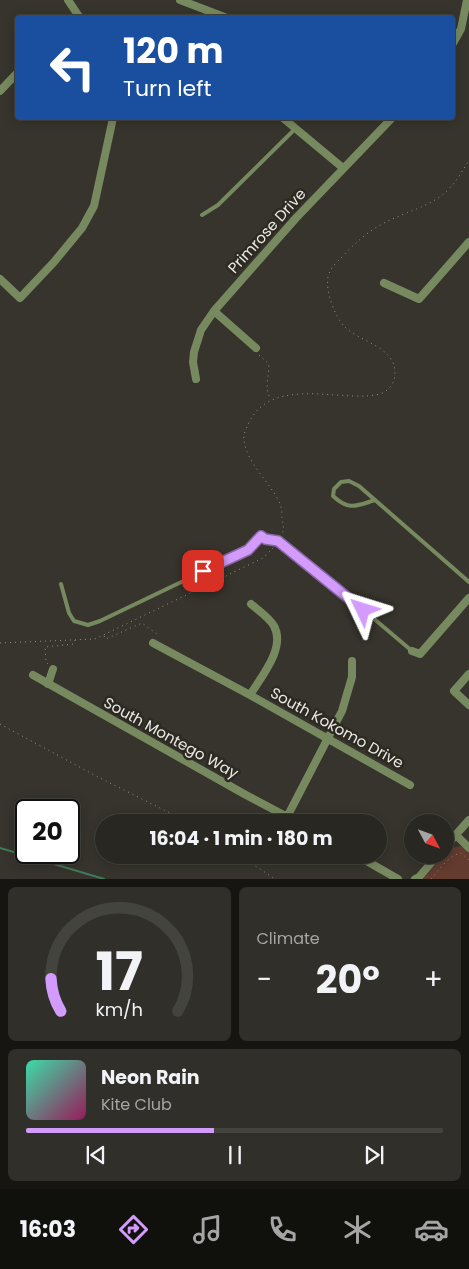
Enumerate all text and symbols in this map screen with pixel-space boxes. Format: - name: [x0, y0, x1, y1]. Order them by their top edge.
- text: 120 m: [123, 26, 223, 75]
- icon: left: [40, 35, 105, 100]
- text: Turn left: [123, 73, 211, 104]
- street label: Primrose Drive: [223, 184, 310, 278]
- pin: [182, 550, 224, 592]
- icon: arrive: [189, 557, 217, 585]
- position arrow: [336, 583, 388, 635]
- street label: South Kokomo Drive: [267, 682, 408, 773]
- street label: South Montego Way: [100, 692, 243, 784]
- speed limit sign: 20: [15, 799, 80, 864]
- north arrow: [404, 814, 454, 864]
- map controls: [404, 814, 454, 864]
- text: 16:04 · 1 min · 180 m: [149, 825, 333, 852]
- text: Climate: [257, 927, 320, 950]
- text: 17: [96, 935, 143, 1008]
- text: 20°: [316, 953, 380, 1006]
- text: −: [257, 960, 272, 999]
- text: +: [424, 960, 443, 999]
- text: km/h: [95, 997, 143, 1022]
- text: Neon Rain: [101, 1064, 200, 1091]
- text: Kite Club: [101, 1093, 172, 1116]
- icon: previous: [82, 1141, 110, 1169]
- icon: pause: [221, 1141, 249, 1169]
- icon: next: [360, 1141, 388, 1169]
- icon: directions: [116, 1212, 151, 1247]
- icon: music: [190, 1212, 225, 1247]
- icon: phone: [265, 1212, 300, 1247]
- icon: climate: [340, 1212, 375, 1247]
- icon: car: [414, 1212, 449, 1247]
- text: 16:03: [20, 1214, 76, 1245]

